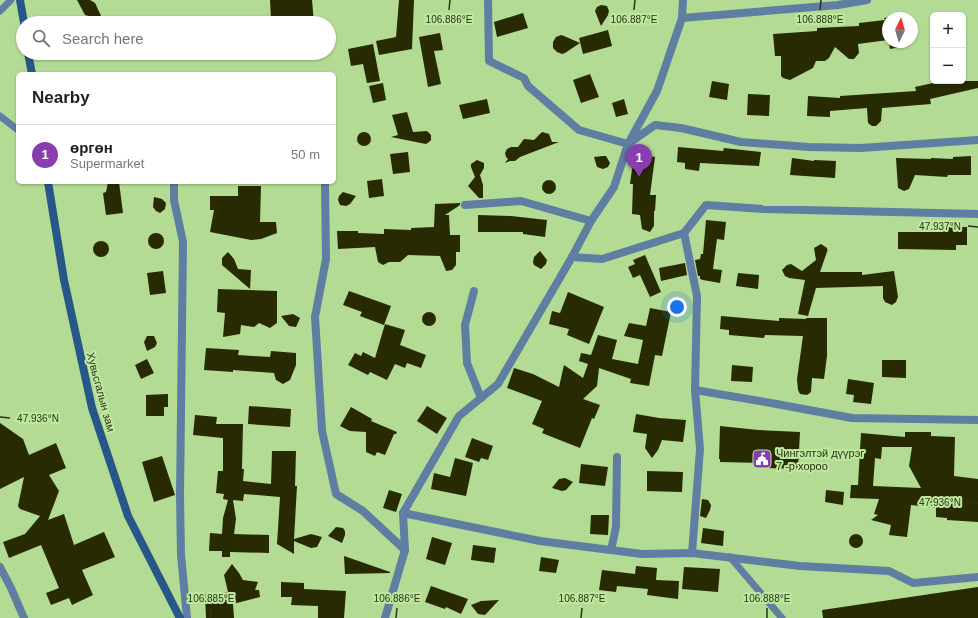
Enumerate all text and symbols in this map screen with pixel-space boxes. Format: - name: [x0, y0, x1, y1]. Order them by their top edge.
- north arrow: [882, 12, 918, 48]
- map controls: [930, 12, 966, 84]
- button: +: [930, 12, 966, 48]
- text: 106.886°E: [426, 14, 473, 25]
- text: 106.887°E: [611, 14, 658, 25]
- text: 106.888°E: [797, 14, 844, 25]
- search box: [16, 16, 336, 60]
- icon: search: [30, 27, 52, 49]
- text: Search here: [62, 30, 144, 47]
- button: −: [930, 48, 966, 84]
- text: Nearby: [32, 88, 90, 107]
- text: өргөн: [70, 139, 113, 156]
- pin: 1: [626, 144, 652, 177]
- text: 1: [41, 147, 49, 162]
- text: 50 m: [291, 147, 320, 162]
- text: Supermarket: [70, 156, 144, 171]
- text: 47.937°N: [919, 221, 961, 232]
- your location: [667, 297, 687, 317]
- street label: Хувьсгалын зам: [85, 351, 117, 433]
- text: 47.936°N: [17, 413, 59, 424]
- place label: Чингэлтэй дүүрэг 7 -р хороо: [776, 447, 864, 472]
- public building icon: Чингэлтэй дүүрэг 7 -р хороо: [751, 448, 773, 470]
- text: 47.936°N: [919, 497, 961, 508]
- text: 106.885°E: [188, 593, 235, 604]
- text: 106.886°E: [374, 593, 421, 604]
- text: 106.887°E: [559, 593, 606, 604]
- text: 106.888°E: [744, 593, 791, 604]

